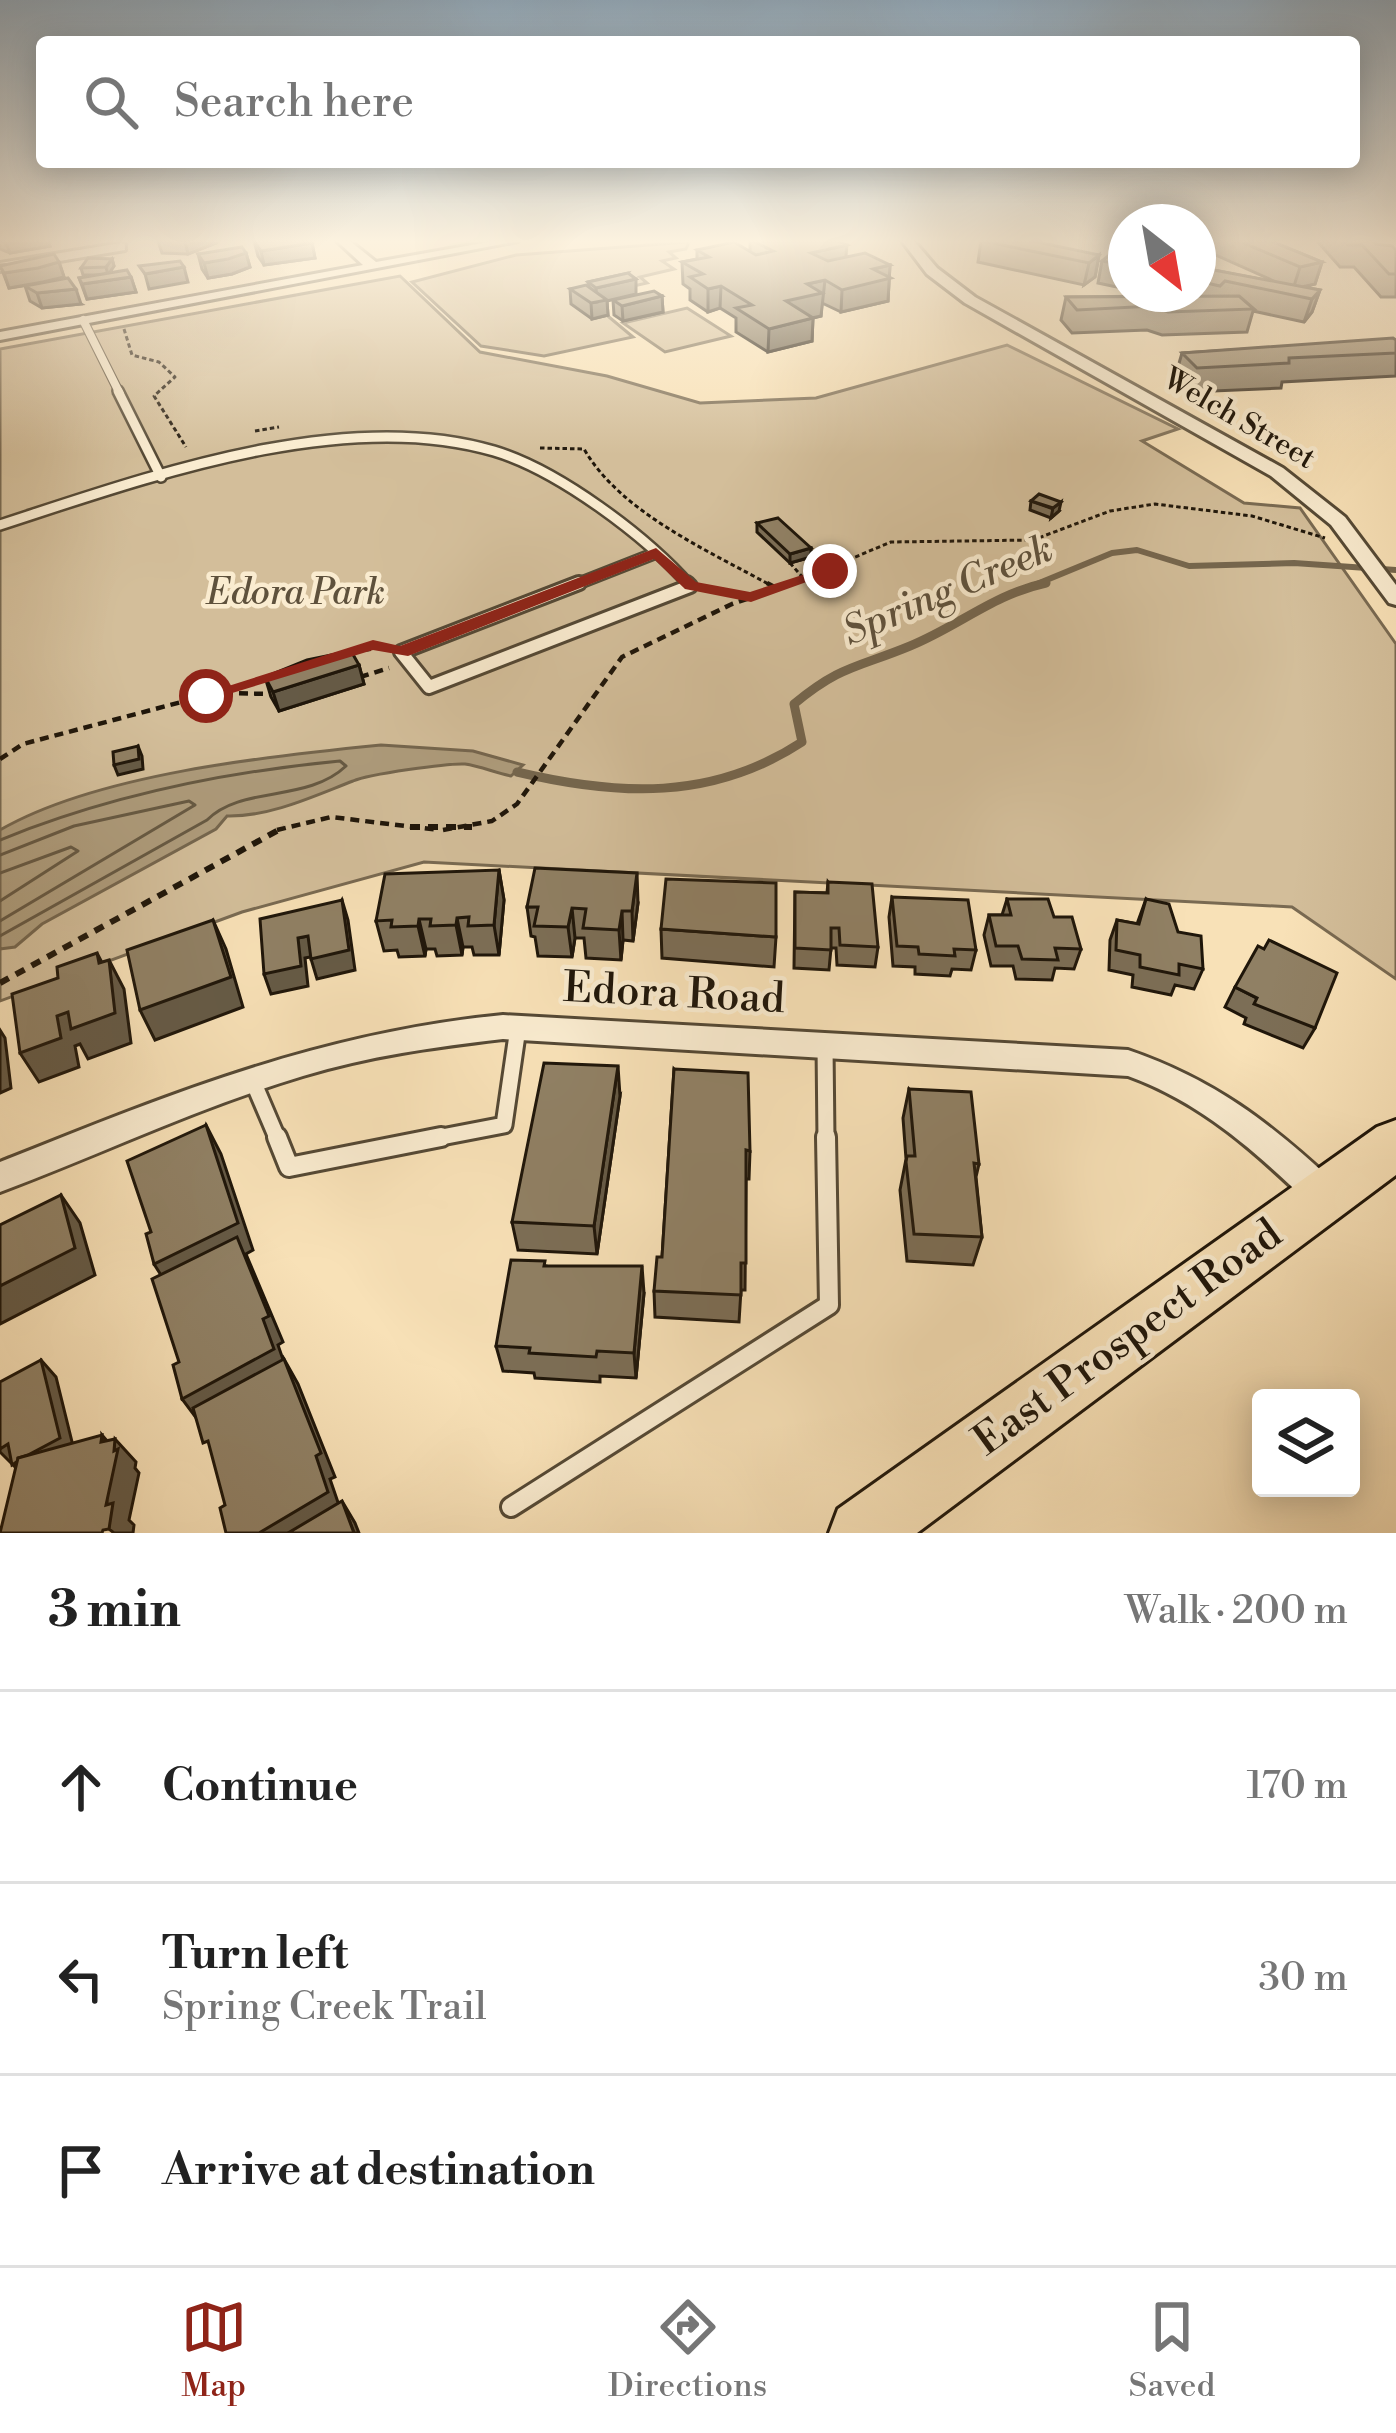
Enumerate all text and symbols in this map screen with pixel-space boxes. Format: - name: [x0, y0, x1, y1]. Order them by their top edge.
- search box: [36, 36, 1360, 168]
- icon: search: [78, 69, 144, 135]
- text: Search here: [174, 74, 414, 131]
- north arrow: [1108, 204, 1216, 312]
- street label: Welch Street: [1155, 360, 1322, 478]
- water label: Spring Creek: [836, 525, 1060, 657]
- route end: [803, 544, 857, 598]
- park label: Edora Park: [205, 571, 385, 616]
- route start: [179, 669, 233, 723]
- street label: Edora Road: [562, 962, 786, 1026]
- street label: East Prospect Road: [963, 1208, 1293, 1468]
- map controls: [1252, 1389, 1360, 1497]
- button: layers: [1252, 1389, 1360, 1497]
- text: 3 min: [48, 1579, 181, 1643]
- text: Walk · 200 m: [1125, 1587, 1348, 1636]
- icon: ahead: [48, 1754, 114, 1820]
- text: Continue: [162, 1758, 358, 1815]
- text: 170 m: [1246, 1762, 1348, 1811]
- text: Turn left: [162, 1926, 348, 1983]
- icon: left: [48, 1946, 114, 2012]
- text: 30 m: [1258, 1954, 1348, 2003]
- text: Spring Creek Trail: [162, 1983, 487, 2032]
- icon: arrive: [48, 2138, 114, 2204]
- text: Arrive at destination: [162, 2142, 595, 2199]
- tab: Map: [181, 2294, 247, 2407]
- tab: Directions: [608, 2294, 767, 2407]
- tab: Saved: [1129, 2294, 1215, 2407]

